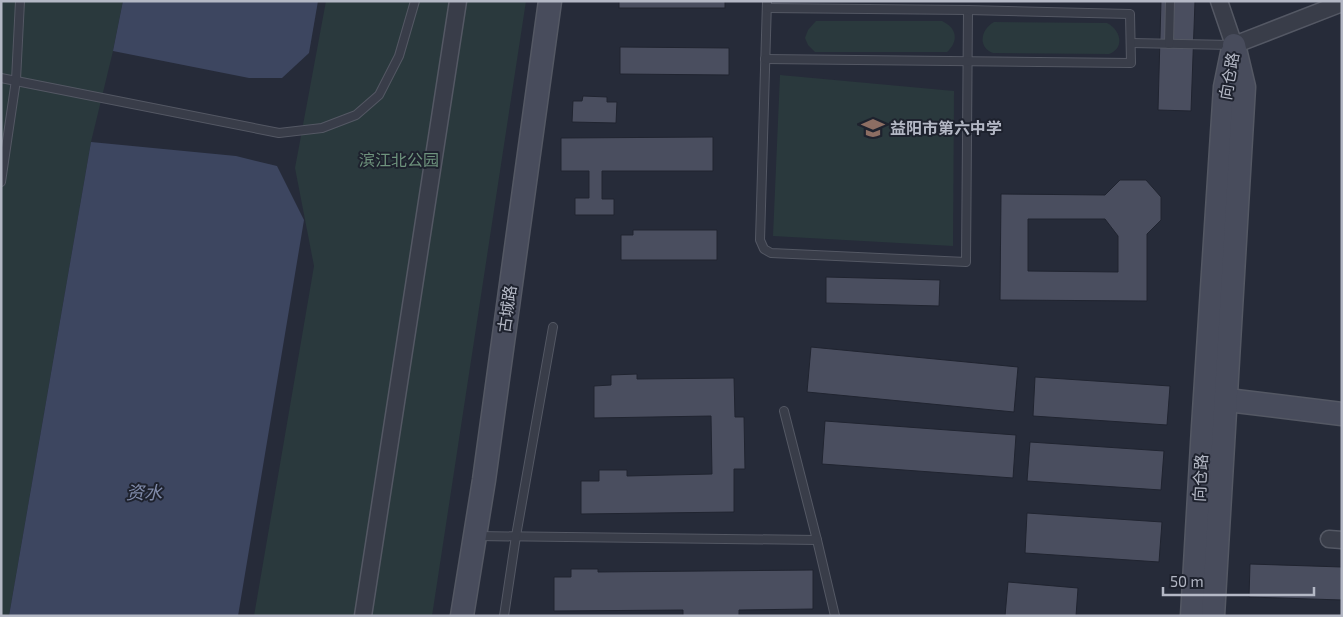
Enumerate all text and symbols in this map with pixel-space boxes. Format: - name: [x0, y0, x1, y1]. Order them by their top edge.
- street label: 向仓路: [1215, 51, 1242, 101]
- school or university icon: 益阳市第六中学: [860, 115, 886, 141]
- place label: 益阳市第六中学: [890, 118, 1002, 137]
- park label: 滨江北公园: [359, 150, 439, 169]
- street label: 古城路: [494, 284, 519, 334]
- street label: 向仓路: [1189, 454, 1210, 502]
- water label: 资水: [126, 481, 163, 503]
- scale bar: [1163, 564, 1314, 596]
- text: 50 m: [1170, 572, 1204, 590]

